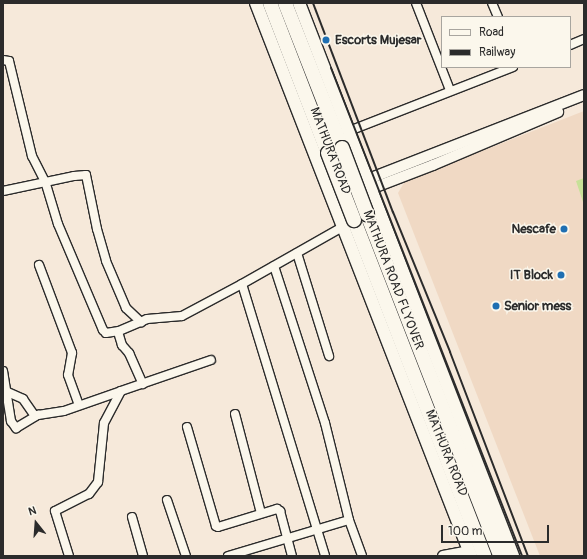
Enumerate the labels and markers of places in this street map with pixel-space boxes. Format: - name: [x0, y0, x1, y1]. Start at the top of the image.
- place label: Escorts Mujesar: [335, 32, 421, 48]
- marker: Escorts Mujesar: [320, 34, 332, 46]
- place label: Nescafe: [511, 221, 556, 237]
- marker: Nescafe: [559, 224, 569, 234]
- place label: IT Block: [510, 267, 553, 283]
- marker: IT Block: [556, 270, 566, 280]
- place label: Senior mess: [504, 298, 571, 314]
- marker: Senior mess: [491, 301, 501, 311]

